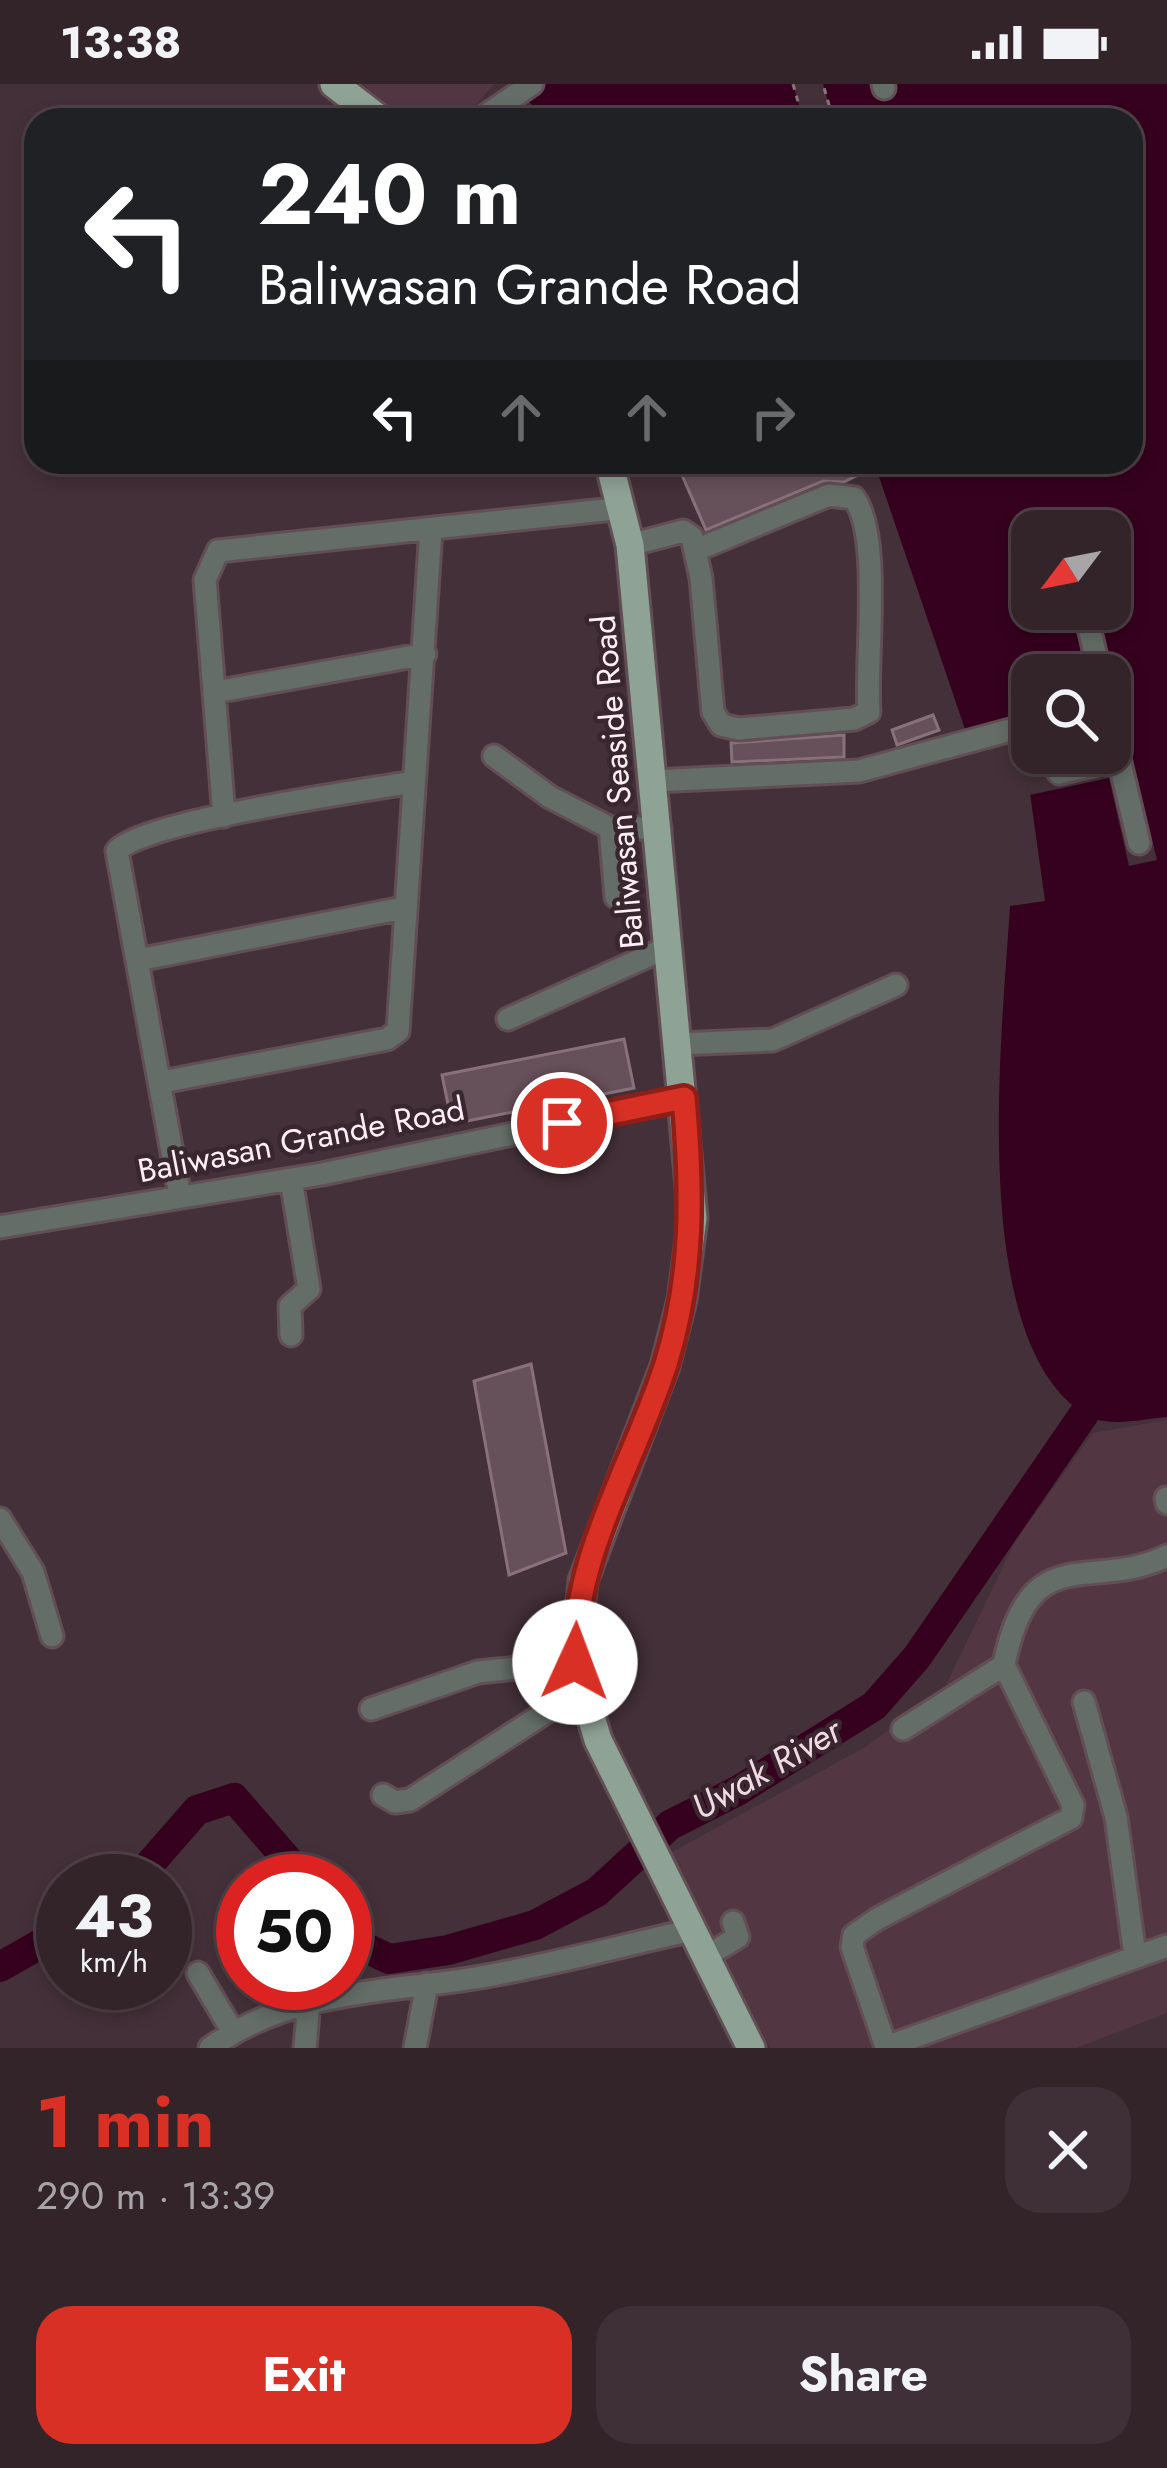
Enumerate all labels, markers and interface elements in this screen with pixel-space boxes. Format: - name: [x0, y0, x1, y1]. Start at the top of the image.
- text: 13:38: [60, 10, 182, 75]
- text: 240 m: [258, 134, 521, 256]
- icon: left: [60, 156, 216, 312]
- text: Baliwasan Grande Road: [258, 246, 802, 324]
- icon: left: [362, 384, 428, 450]
- icon: ahead: [488, 384, 554, 450]
- icon: ahead: [614, 384, 680, 450]
- icon: right: [740, 384, 806, 450]
- north arrow: [1011, 510, 1131, 630]
- map controls: [1011, 510, 1131, 774]
- street label: Baliwasan Seaside Road: [579, 613, 656, 951]
- button: search: [1011, 654, 1131, 774]
- pin: [511, 1072, 613, 1174]
- street label: Baliwasan Grande Road: [134, 1085, 469, 1194]
- icon: arrive: [529, 1090, 595, 1156]
- position arrow: [512, 1599, 638, 1725]
- water label: Uwak River: [681, 1703, 852, 1832]
- speed limit sign: 50: [216, 1854, 372, 2010]
- text: 43: [74, 1873, 154, 1960]
- text: km/h: [80, 1940, 148, 1983]
- text: 1 min: [36, 2070, 215, 2174]
- button: close: [1005, 2087, 1131, 2213]
- text: 290 m · 13:39: [36, 2167, 276, 2224]
- button: Exit: [36, 2306, 572, 2444]
- button: Share: [596, 2306, 1131, 2444]

